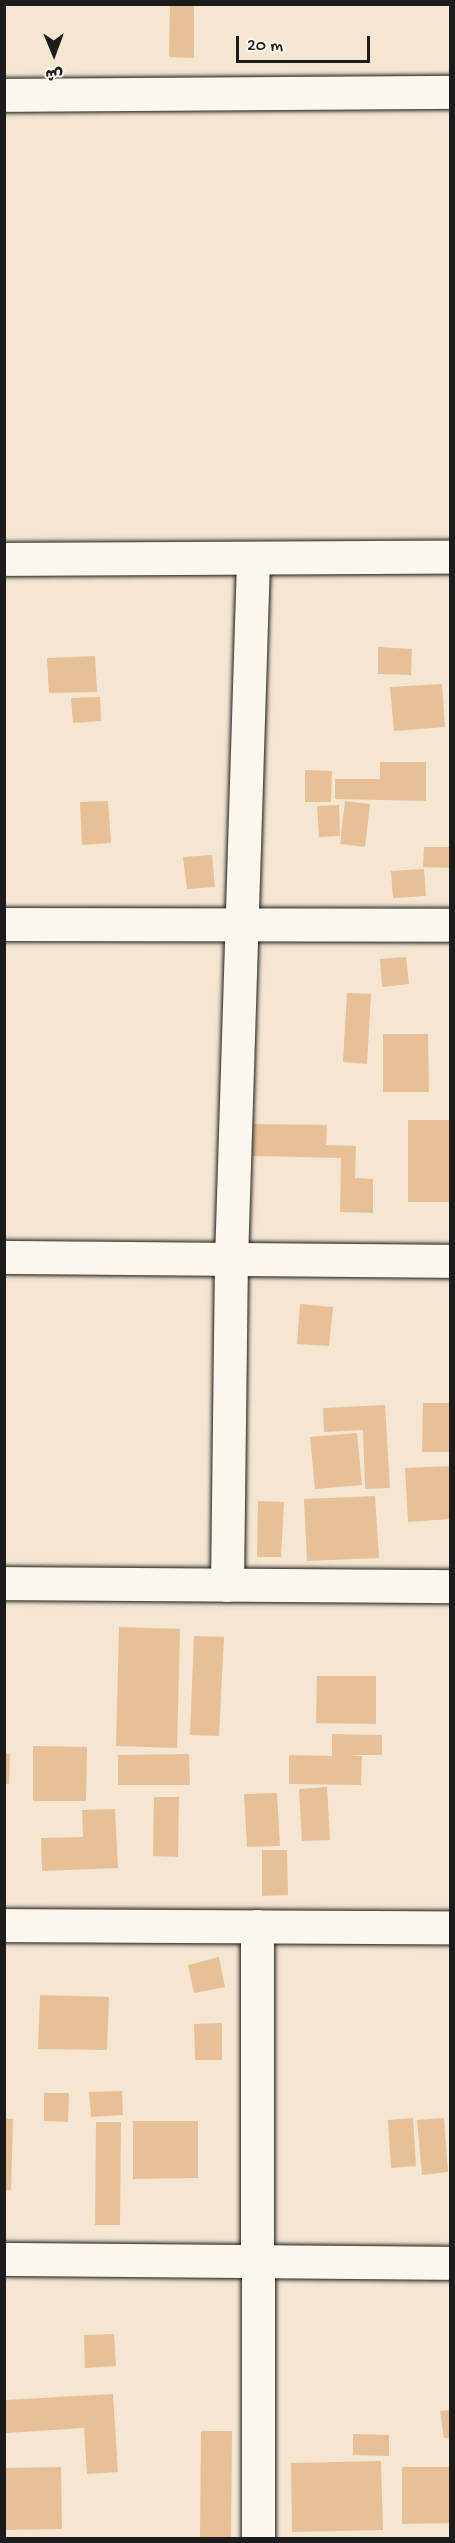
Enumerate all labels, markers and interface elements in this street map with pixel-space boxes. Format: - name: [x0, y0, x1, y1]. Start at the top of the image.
- north arrow: [24, 24, 84, 84]
- scale bar: [239, 24, 372, 62]
- text: 20 m: [247, 36, 283, 57]
- text: ش: [45, 63, 63, 82]

